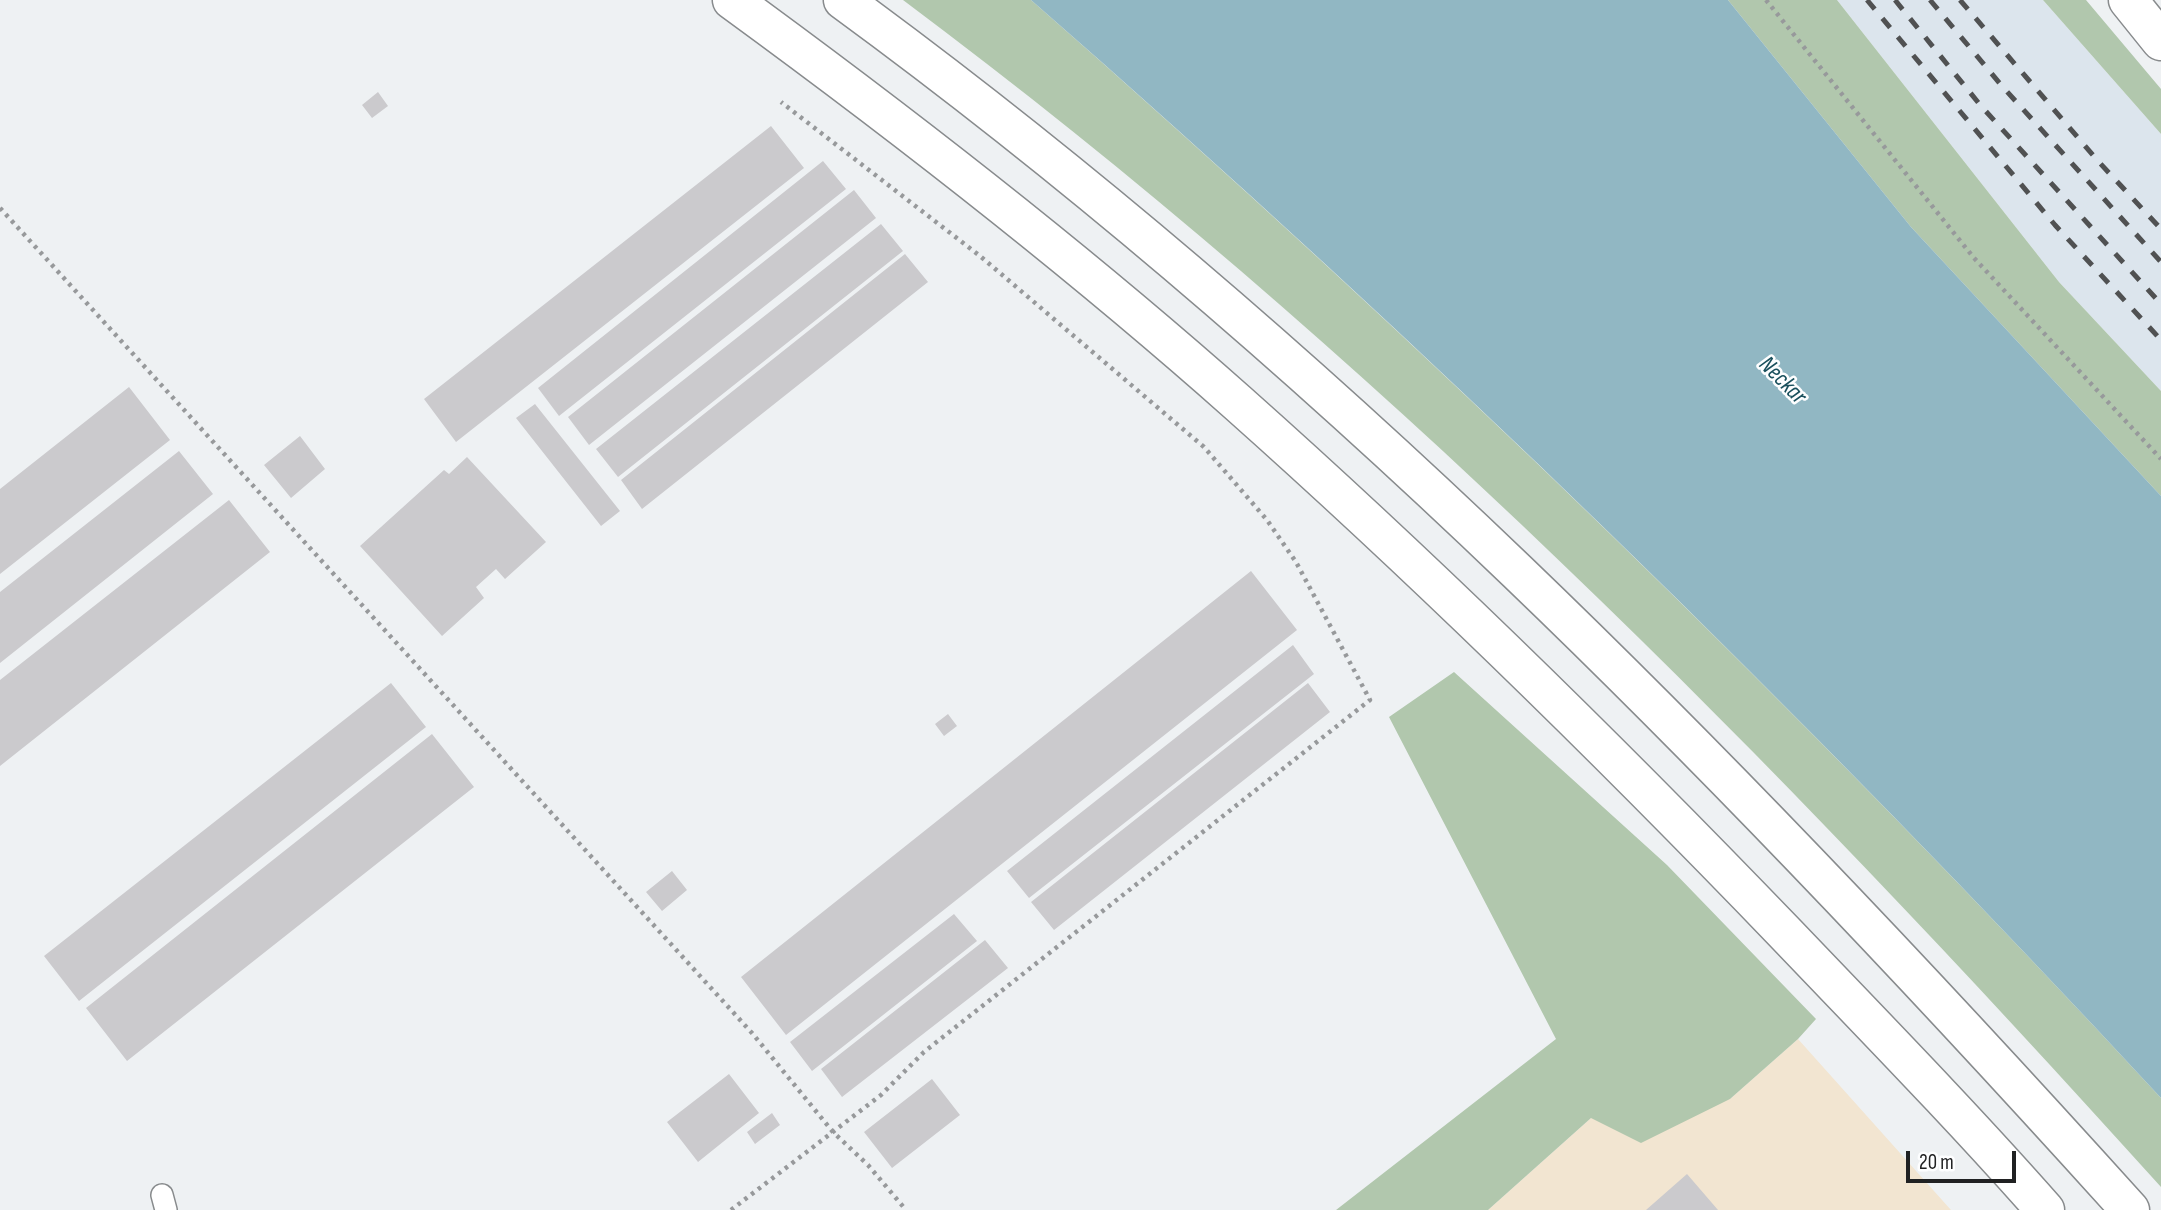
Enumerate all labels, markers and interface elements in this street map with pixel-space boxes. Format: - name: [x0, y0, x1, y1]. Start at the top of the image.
- water label: Neckar: [1752, 351, 1812, 411]
- scale bar: [1909, 1136, 2019, 1180]
- text: 20 m: [1919, 1150, 1954, 1175]

